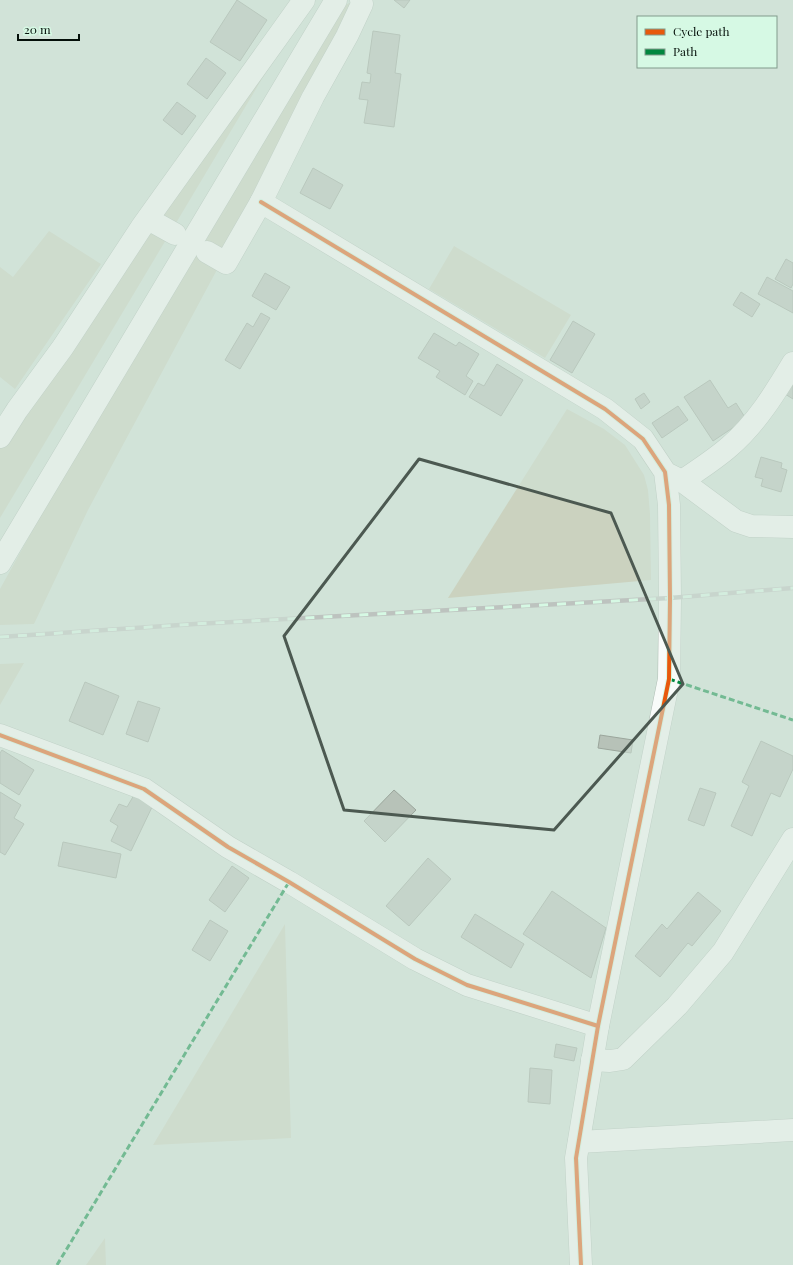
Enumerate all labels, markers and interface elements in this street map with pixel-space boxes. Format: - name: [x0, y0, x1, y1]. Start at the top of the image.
- scale bar: [18, 16, 79, 42]
- legend: [637, 16, 777, 68]
- text: 20 m: [24, 21, 51, 37]
- text: Cycle path: [673, 23, 730, 39]
- text: Path: [673, 43, 697, 59]

